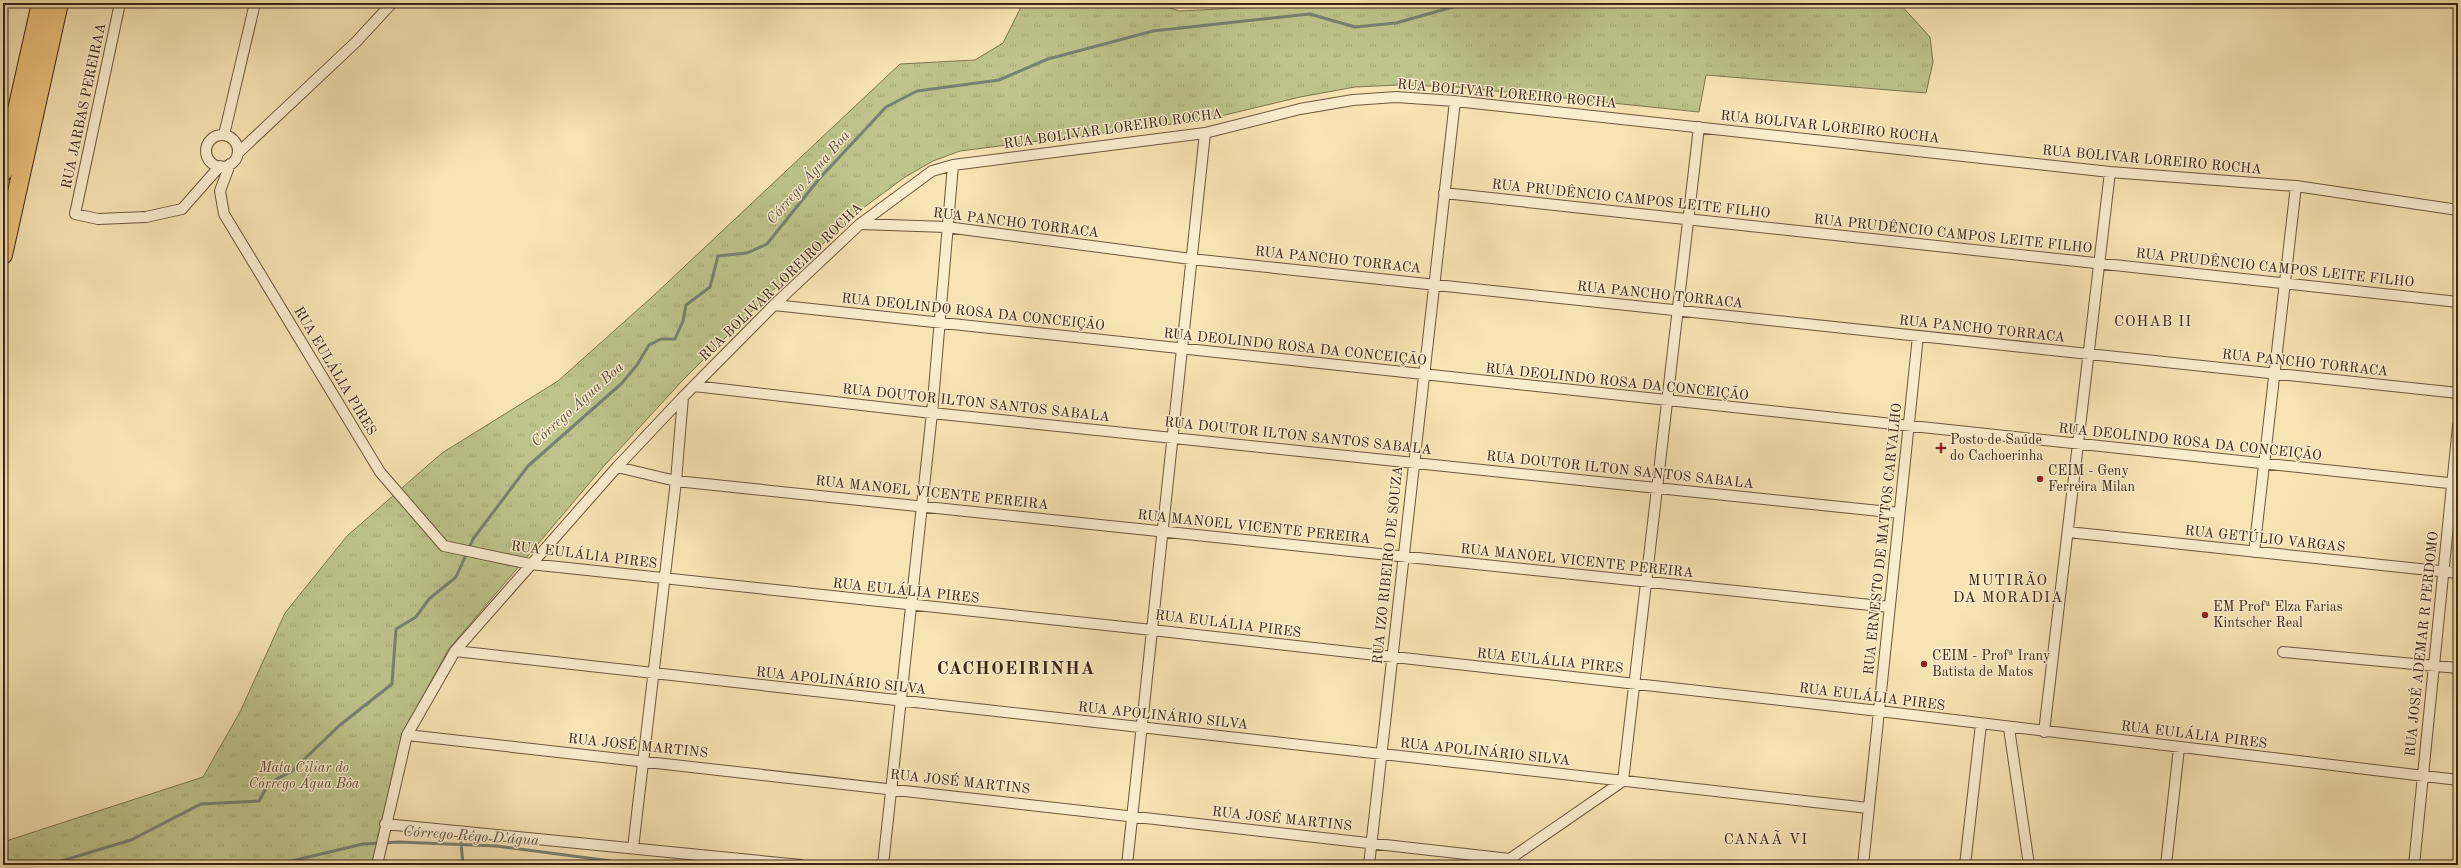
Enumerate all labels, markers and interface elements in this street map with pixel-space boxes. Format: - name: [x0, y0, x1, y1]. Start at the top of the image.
- street label: RUA JARBAS PEREIRAA: [60, 21, 109, 190]
- street label: RUA BOLIVAR LOREIRO ROCHA: [1397, 77, 1618, 111]
- street label: RUA BOLIVAR LOREIRO ROCHA: [1003, 107, 1223, 151]
- street label: RUA BOLIVAR LOREIRO ROCHA: [1720, 109, 1941, 146]
- water label: Córrego Água Boa: [762, 126, 854, 228]
- street label: RUA BOLIVAR LOREIRO ROCHA: [2042, 143, 2263, 177]
- street label: RUA PRUDÊNCIO CAMPOS LEITE FILHO: [1491, 174, 1771, 221]
- street label: RUA BOLIVAR LOREIRO ROCHA: [697, 200, 865, 364]
- street label: RUA PANCHO TORRACA: [932, 206, 1100, 240]
- street label: RUA PRUDÊNCIO CAMPOS LEITE FILHO: [1813, 209, 2093, 256]
- street label: RUA PRUDÊNCIO CAMPOS LEITE FILHO: [2135, 243, 2415, 290]
- street label: RUA PANCHO TORRACA: [1254, 244, 1422, 276]
- street label: RUA PANCHO TORRACA: [1576, 279, 1744, 311]
- street label: RUA DEOLINDO ROSA DA CONCEIÇÃO: [841, 288, 1106, 333]
- street label: RUA EULÁLIA PIRES: [291, 303, 381, 438]
- street label: RUA PANCHO TORRACA: [1898, 313, 2066, 345]
- district label: COHAB II: [2114, 315, 2192, 330]
- street label: RUA DEOLINDO ROSA DA CONCEIÇÃO: [1163, 323, 1428, 368]
- street label: RUA PANCHO TORRACA: [2221, 347, 2389, 379]
- water label: Córrego Água Boa: [527, 358, 627, 450]
- street label: RUA DEOLINDO ROSA DA CONCEIÇÃO: [1485, 358, 1750, 403]
- street label: RUA DOUTOR ILTON SANTOS SABALA: [841, 382, 1111, 424]
- street label: RUA ERNESTO DE MATTOS CARVALHO: [1862, 402, 1904, 676]
- street label: RUA DOUTOR ILTON SANTOS SABALA: [1163, 415, 1433, 457]
- street label: RUA DEOLINDO ROSA DA CONCEIÇÃO: [2058, 418, 2323, 463]
- place label: Posto de Saúde do Cachoerinha: [1950, 433, 2043, 463]
- marker: Posto de Saúde do Cachoerinha: [1935, 442, 1947, 454]
- street label: RUA DOUTOR ILTON SANTOS SABALA: [1485, 449, 1755, 491]
- place label: CEIM - Geny Ferreira Milan: [2048, 464, 2135, 494]
- street label: RUA IZO RIBEIRO DE SOUZA: [1371, 465, 1405, 665]
- street label: RUA MANOEL VICENTE PEREIRA: [815, 474, 1050, 512]
- marker: CEIM - Geny Ferreira Milan: [2035, 474, 2045, 484]
- street label: RUA MANOEL VICENTE PEREIRA: [1137, 508, 1372, 546]
- street label: RUA GETÚLIO VARGAS: [2184, 520, 2346, 554]
- street label: RUA JOSÉ ADEMAR R PERDOMO: [2400, 530, 2441, 757]
- street label: RUA EULÁLIA PIRES: [510, 536, 658, 571]
- street label: RUA MANOEL VICENTE PEREIRA: [1460, 542, 1695, 580]
- district label: MUTIRÃO DA MORADIA: [1953, 571, 2063, 606]
- street label: RUA EULÁLIA PIRES: [832, 573, 980, 606]
- place label: EM Profª Elza Farias Kintscher Real: [2213, 600, 2343, 630]
- street label: RUA EULÁLIA PIRES: [1154, 605, 1302, 640]
- marker: EM Profª Elza Farias Kintscher Real: [2200, 610, 2210, 620]
- street label: RUA EULÁLIA PIRES: [1476, 643, 1624, 676]
- place label: CEIM - Profª Irany Batista de Matos: [1932, 649, 2051, 679]
- marker: CEIM - Profª Irany Batista de Matos: [1919, 659, 1929, 669]
- district label: CACHOEIRINHA: [937, 660, 1095, 678]
- street label: RUA APOLINÁRIO SILVA: [755, 662, 927, 697]
- street label: RUA EULÁLIA PIRES: [1798, 678, 1946, 713]
- street label: RUA APOLINÁRIO SILVA: [1077, 697, 1249, 732]
- street label: RUA EULÁLIA PIRES: [2120, 716, 2268, 751]
- street label: RUA JOSÉ MARTINS: [567, 729, 709, 760]
- street label: RUA APOLINÁRIO SILVA: [1399, 733, 1571, 768]
- park label: Mata Ciliar do Córrego Água Bôa: [249, 761, 360, 792]
- street label: RUA JOSÉ MARTINS: [889, 765, 1031, 796]
- street label: RUA JOSÉ MARTINS: [1211, 802, 1353, 833]
- water label: Córrego Rêgo D'água: [402, 825, 540, 849]
- district label: CANAÃ VI: [1724, 830, 1808, 848]

